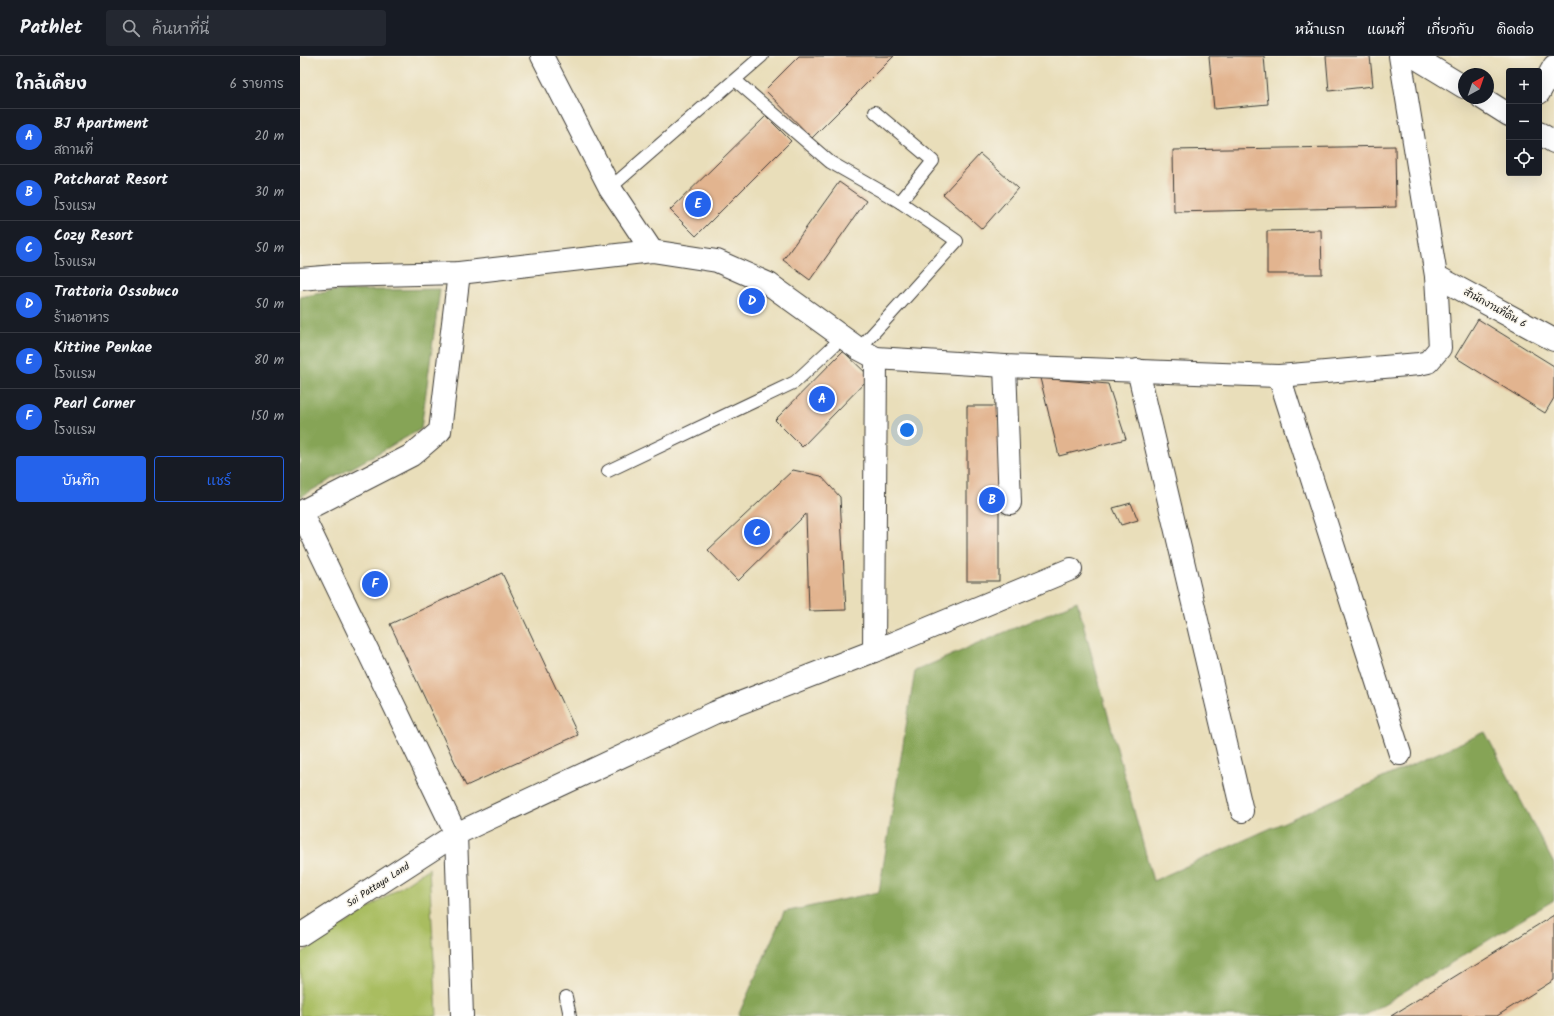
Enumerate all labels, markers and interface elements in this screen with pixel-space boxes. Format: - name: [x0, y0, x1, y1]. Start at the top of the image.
- search box: [106, 10, 386, 46]
- text: Pathlet: [20, 13, 82, 43]
- icon: search: [120, 17, 142, 39]
- text: ค้นหาที่นี่: [152, 18, 209, 42]
- text: หน้าแรก: [1295, 19, 1345, 41]
- text: แผนที่: [1367, 19, 1405, 41]
- text: เกี่ยวกับ: [1427, 19, 1474, 41]
- text: ติดต่อ: [1496, 19, 1534, 41]
- north arrow: [1458, 68, 1494, 104]
- map controls: [1506, 68, 1542, 176]
- button: +: [1506, 68, 1542, 104]
- text: ใกล้เคียง: [16, 71, 87, 98]
- text: 6 รายการ: [230, 74, 284, 95]
- button: −: [1506, 104, 1542, 140]
- text: BJ Apartment: [54, 112, 148, 136]
- text: A: [25, 126, 33, 147]
- text: 20 m: [254, 126, 284, 147]
- text: สถานที่: [54, 140, 93, 161]
- button: locate: [1506, 140, 1542, 176]
- text: Patcharat Resort: [54, 168, 168, 192]
- text: B: [25, 182, 33, 203]
- text: 30 m: [255, 182, 284, 203]
- pin: E: [685, 189, 711, 219]
- text: โรงแรม: [54, 196, 96, 217]
- text: Cozy Resort: [54, 224, 133, 248]
- text: C: [25, 238, 33, 259]
- text: 50 m: [255, 238, 284, 259]
- text: โรงแรม: [54, 252, 96, 273]
- text: Trattoria Ossobuco: [54, 280, 178, 304]
- street label: สำนักงานที่ดิน 6: [1460, 282, 1530, 332]
- pin: D: [739, 286, 765, 316]
- text: D: [25, 294, 33, 315]
- text: 50 m: [255, 294, 284, 315]
- text: ร้านอาหาร: [54, 308, 110, 329]
- text: Kittine Penkae: [54, 336, 152, 360]
- text: E: [25, 350, 33, 371]
- text: 80 m: [254, 350, 284, 371]
- text: โรงแรม: [54, 364, 96, 385]
- pin: A: [809, 384, 835, 414]
- text: Pearl Corner: [54, 392, 135, 416]
- text: F: [25, 406, 33, 427]
- text: 150 m: [251, 406, 284, 427]
- text: โรงแรม: [54, 420, 96, 441]
- your location: [897, 420, 917, 440]
- button: บันทึก: [16, 456, 146, 502]
- button: แชร์: [154, 456, 284, 502]
- pin: B: [979, 485, 1005, 515]
- pin: C: [744, 517, 770, 547]
- pin: F: [362, 569, 388, 599]
- street label: Soi Pattaya Land: [343, 858, 414, 911]

